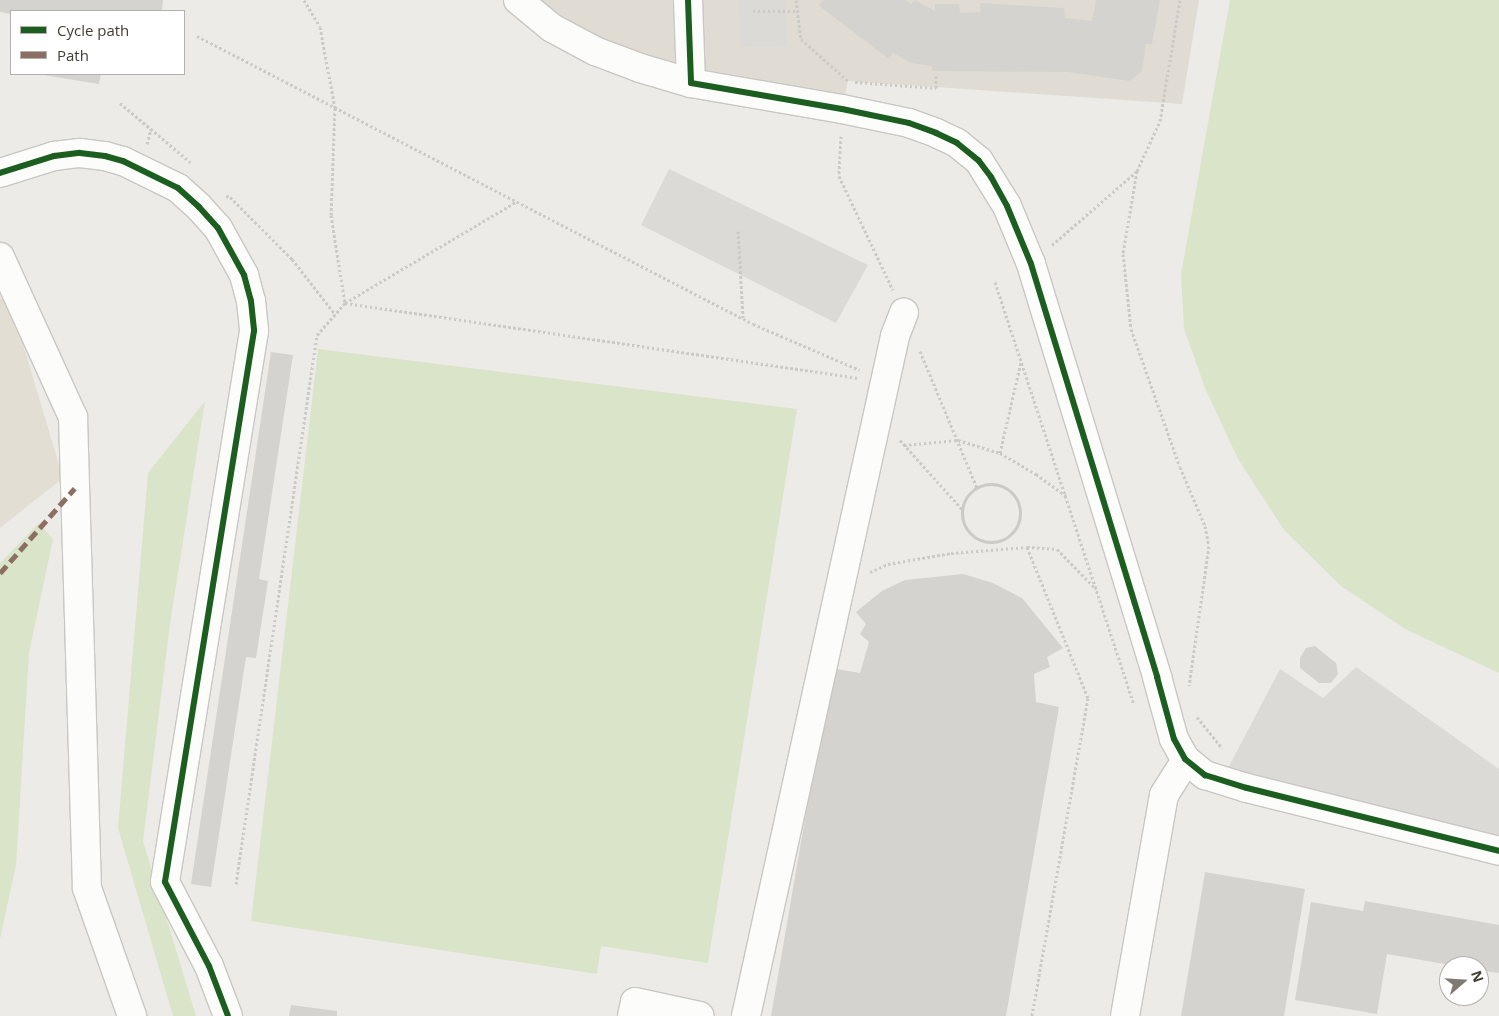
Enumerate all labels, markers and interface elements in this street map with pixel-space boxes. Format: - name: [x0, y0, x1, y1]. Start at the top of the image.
- legend: [10, 10, 185, 75]
- text: Cycle path: [57, 20, 129, 40]
- text: Path: [57, 45, 89, 65]
- north arrow: [1439, 956, 1489, 1006]
- text: N: [1467, 968, 1489, 985]

